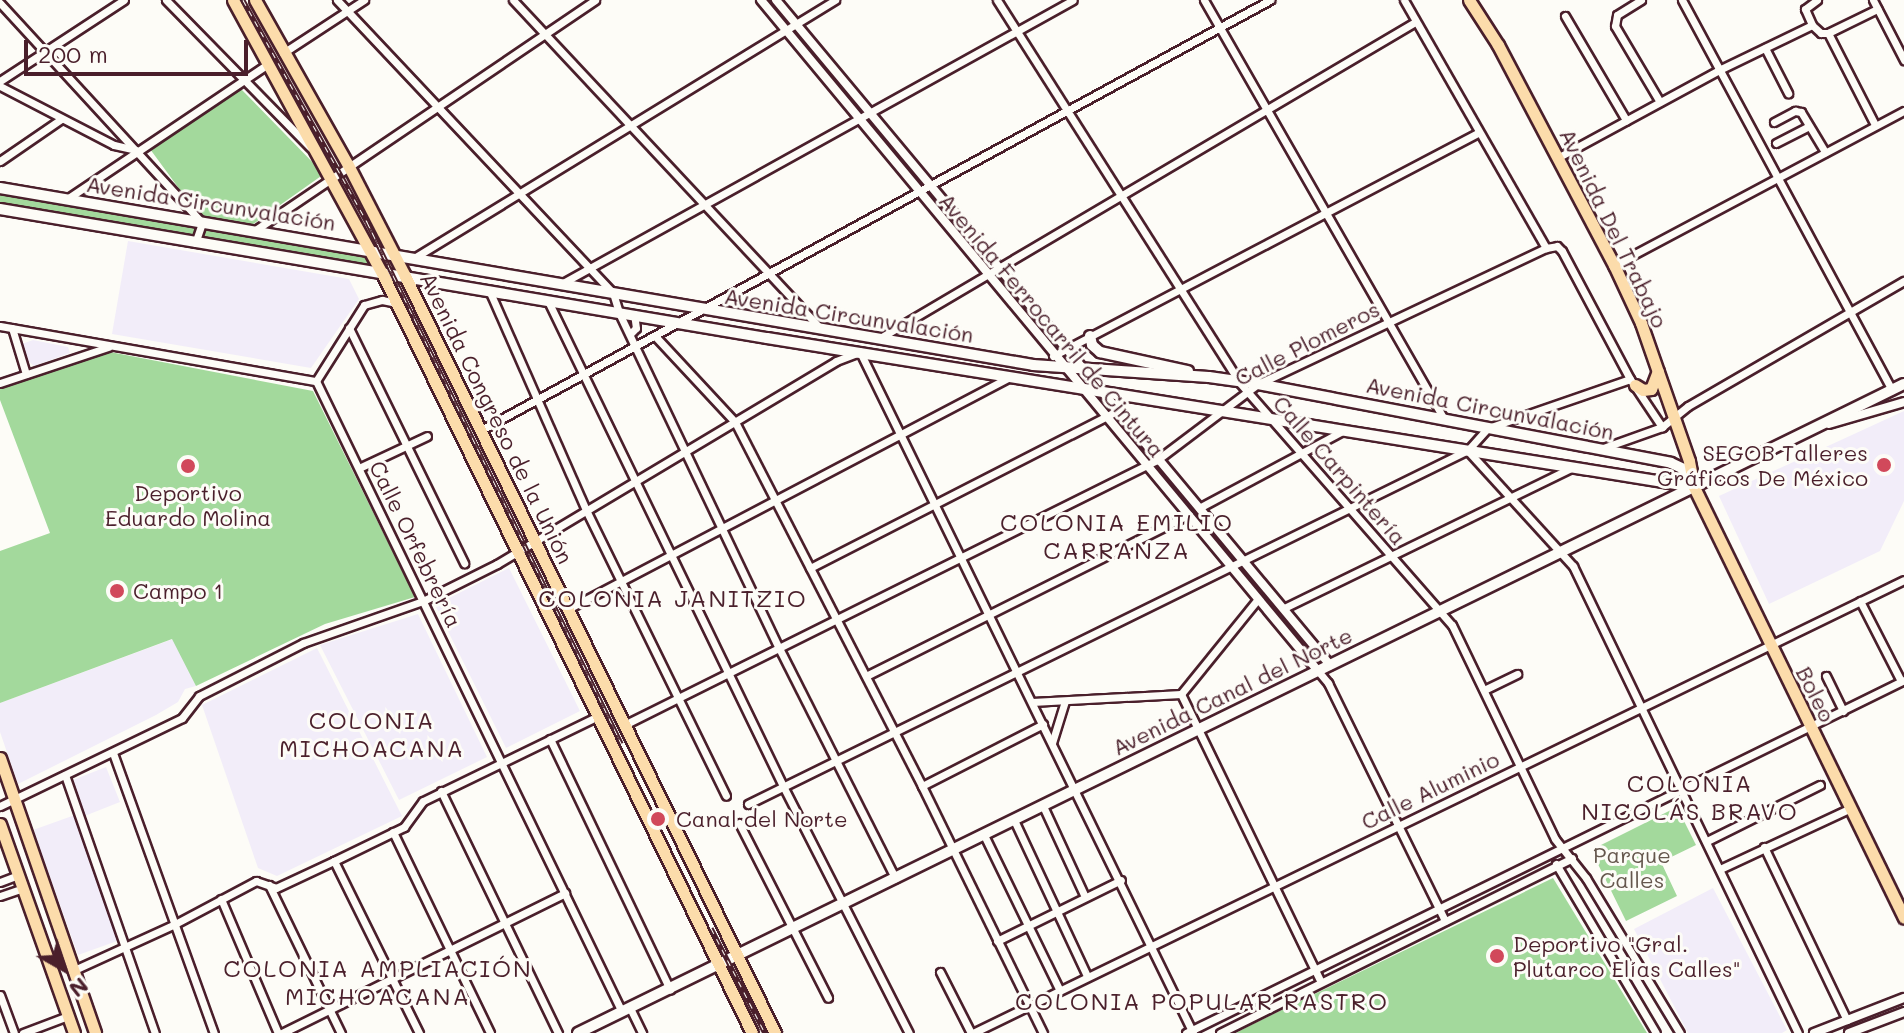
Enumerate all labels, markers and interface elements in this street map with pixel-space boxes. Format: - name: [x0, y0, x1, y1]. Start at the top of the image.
- scale bar: [28, 24, 252, 74]
- text: 200 m: [38, 38, 108, 69]
- street label: Avenida Del Trabajo: [1554, 124, 1674, 332]
- street label: Avenida Circunvalación: [84, 170, 338, 236]
- street label: Avenida Ferrocarril de Cintura: [934, 188, 1170, 462]
- street label: Avenida Congreso de la Unión: [415, 268, 579, 568]
- street label: Avenida Circunvalación: [722, 282, 976, 348]
- street label: Calle Plomeros: [1230, 295, 1384, 391]
- street label: Avenida Circunvalación: [1364, 371, 1616, 445]
- street label: Calle Carpintería: [1268, 390, 1412, 550]
- place label: SEGOB Talleres Gráficos De México: [1657, 439, 1868, 490]
- street label: Calle Orfebrería: [364, 456, 468, 632]
- marker: SEGOB Talleres Gráficos De México: [1875, 456, 1893, 474]
- marker: Deportivo Eduardo Molina: [179, 457, 197, 475]
- place label: Deportivo Eduardo Molina: [105, 479, 271, 530]
- district label: COLONIA EMILIO CARRANZA: [1000, 508, 1234, 564]
- place label: Campo 1: [133, 578, 223, 604]
- marker: Campo 1: [108, 582, 126, 600]
- district label: COLONIA JANITZIO: [538, 584, 808, 612]
- street label: Avenida Canal del Norte: [1108, 621, 1356, 761]
- street label: Boleo: [1791, 662, 1841, 726]
- district label: COLONIA MICHOACANA: [279, 706, 465, 762]
- street label: Calle Aluminio: [1357, 745, 1503, 835]
- district label: COLONIA NICOLÁS BRAVO: [1581, 769, 1799, 825]
- place label: Canal del Norte: [676, 806, 848, 832]
- marker: Canal del Norte: [647, 808, 669, 830]
- park label: Parque Calles: [1593, 841, 1671, 892]
- north arrow: [24, 929, 104, 1009]
- place label: Deportivo "Gral. Plutarco Elías Calles": [1513, 930, 1740, 982]
- marker: Deportivo "Gral. Plutarco Elías Calles": [1488, 947, 1506, 965]
- district label: COLONIA AMPLIACIÓN MICHOACANA: [223, 954, 533, 1010]
- text: N: [64, 972, 95, 1005]
- district label: COLONIA POPULAR RASTRO: [1015, 987, 1389, 1015]

